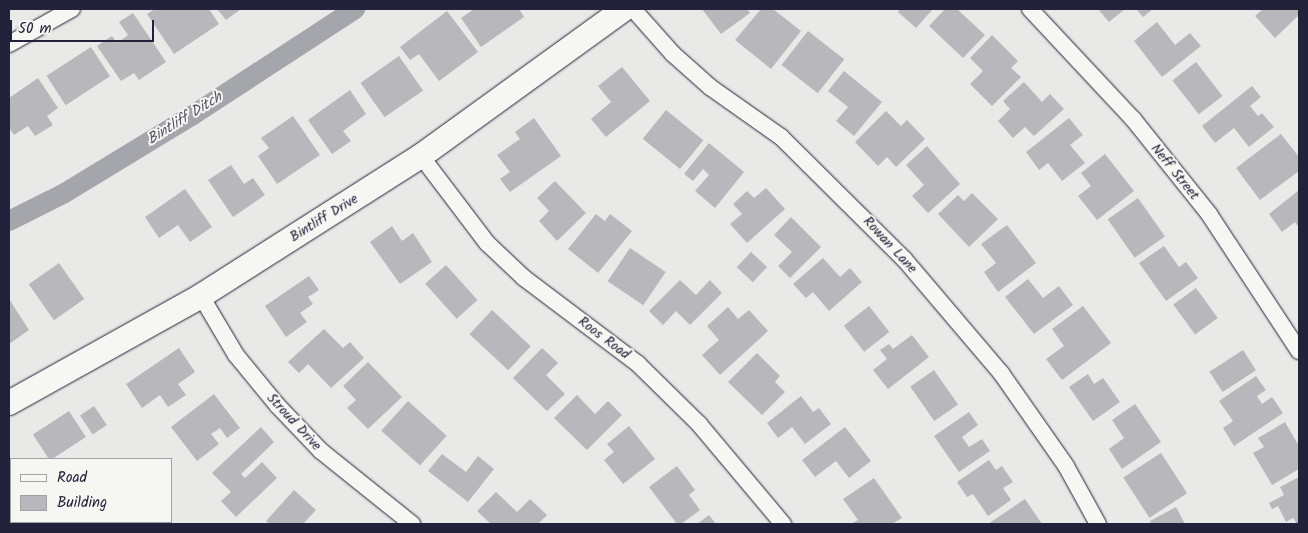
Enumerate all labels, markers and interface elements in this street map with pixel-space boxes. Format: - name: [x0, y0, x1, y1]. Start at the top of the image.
- scale bar: [12, 10, 156, 42]
- text: 50 m: [18, 17, 52, 41]
- water label: Bintliff Ditch: [144, 89, 226, 149]
- street label: Neff Street: [1147, 141, 1203, 203]
- street label: Bintliff Drive: [287, 190, 361, 246]
- street label: Rowan Lane: [859, 213, 921, 277]
- street label: Roos Road: [575, 313, 633, 363]
- street label: Stroud Drive: [263, 390, 325, 454]
- legend: [10, 458, 172, 523]
- text: Road: [57, 466, 87, 490]
- text: Building: [57, 491, 107, 515]

